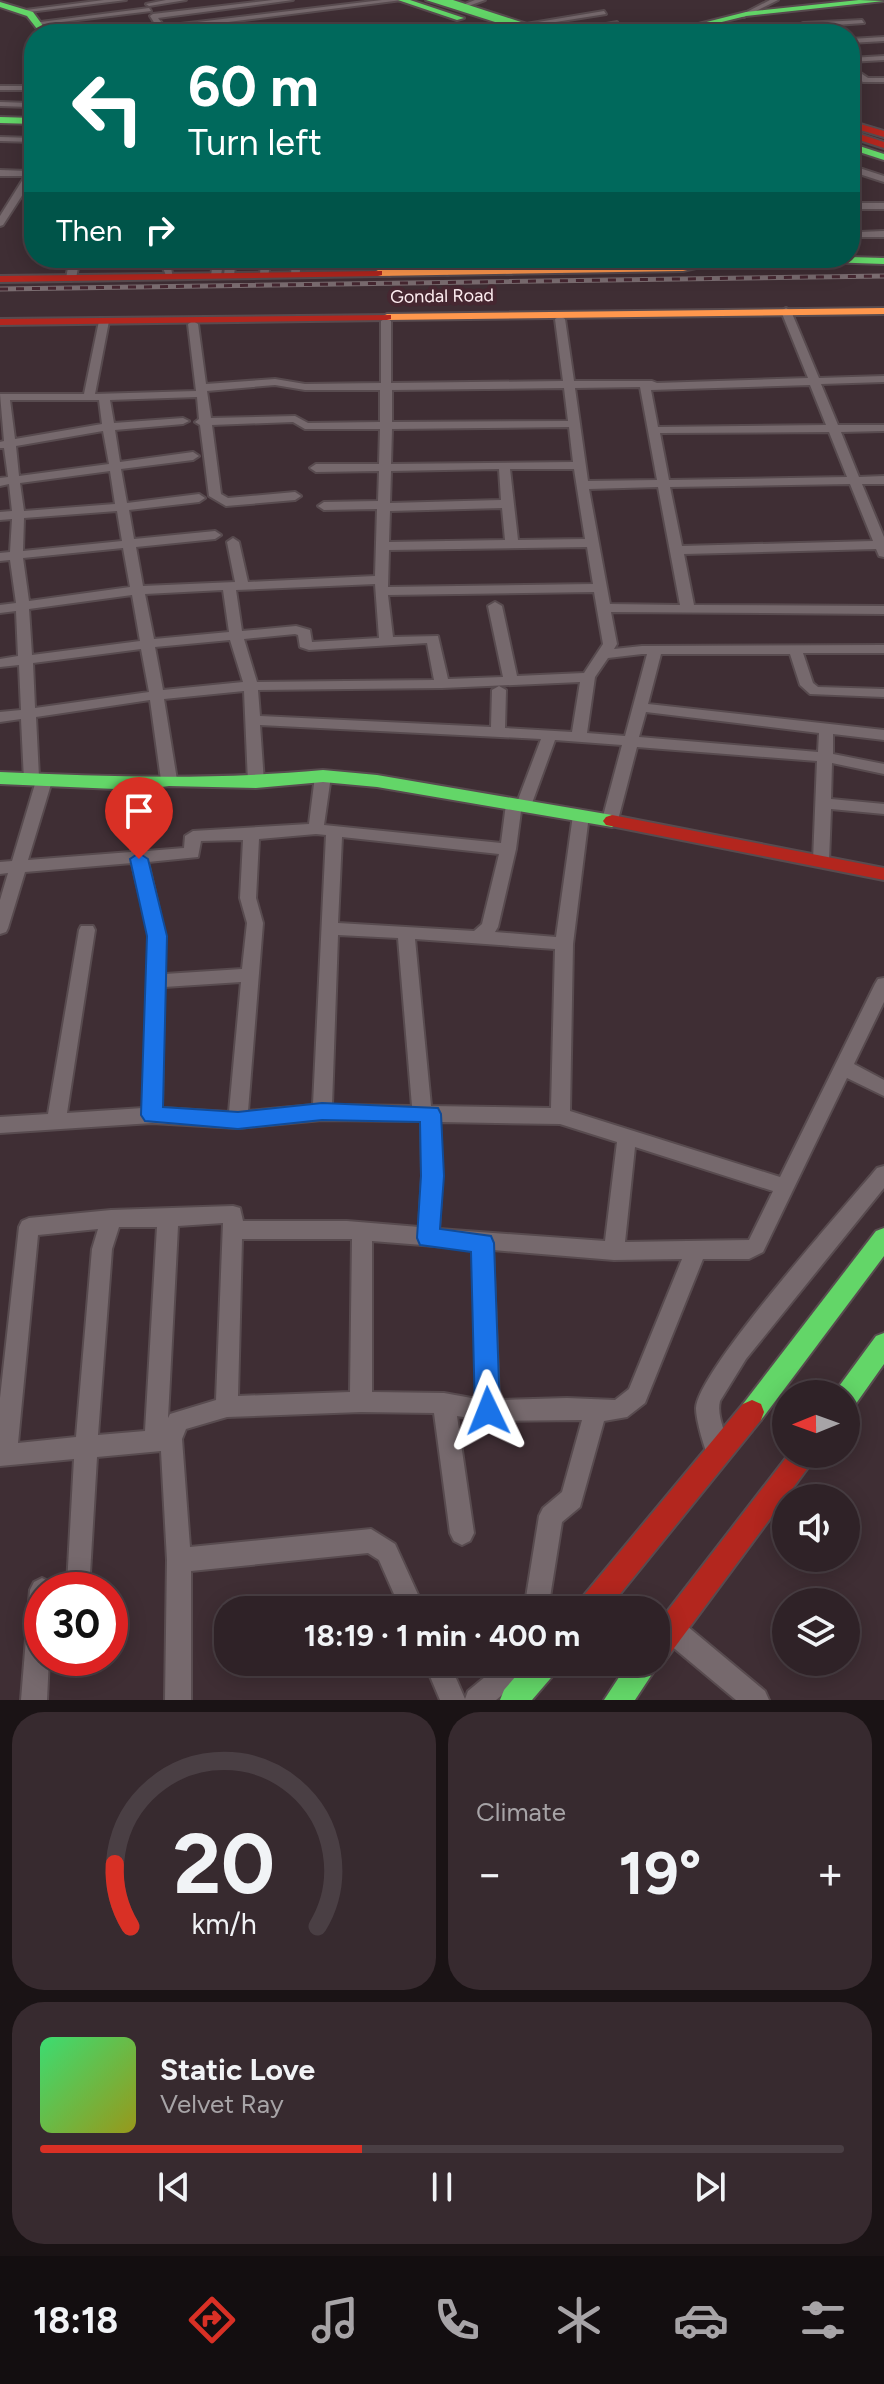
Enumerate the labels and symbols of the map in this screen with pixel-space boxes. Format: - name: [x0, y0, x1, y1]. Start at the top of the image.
- street label: Gondal Road: [390, 284, 494, 308]
- pin: [105, 777, 173, 859]
- position arrow: [446, 1369, 530, 1453]
- north arrow: [772, 1380, 860, 1468]
- speed limit sign: 30: [24, 1572, 128, 1676]

